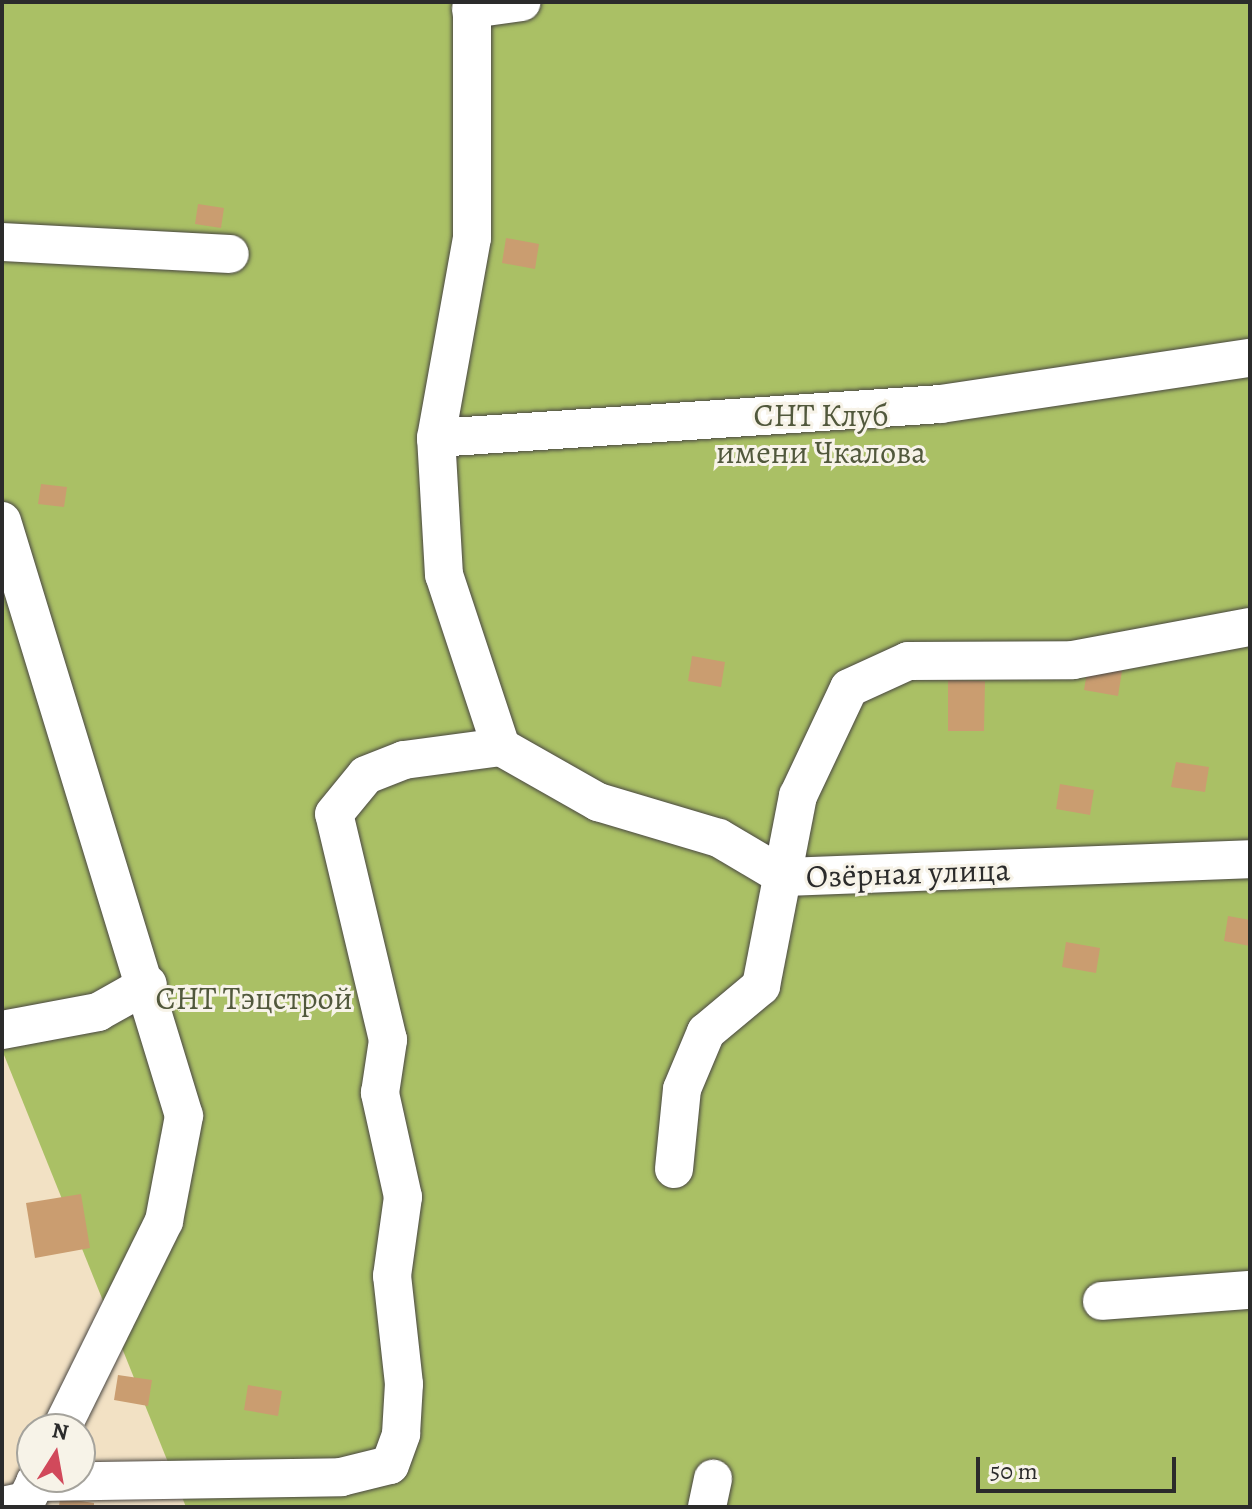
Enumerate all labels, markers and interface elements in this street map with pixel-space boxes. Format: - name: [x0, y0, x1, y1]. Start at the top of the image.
- park label: СНТ Клуб имени Чкалова: [716, 397, 926, 472]
- street label: Озёрная улица: [805, 850, 1011, 896]
- park label: СНТ Тэцстрой: [155, 979, 353, 1017]
- north arrow: [16, 1413, 96, 1493]
- text: N: [49, 1415, 71, 1448]
- scale bar: [980, 1441, 1180, 1491]
- text: 50 m: [990, 1455, 1038, 1487]

